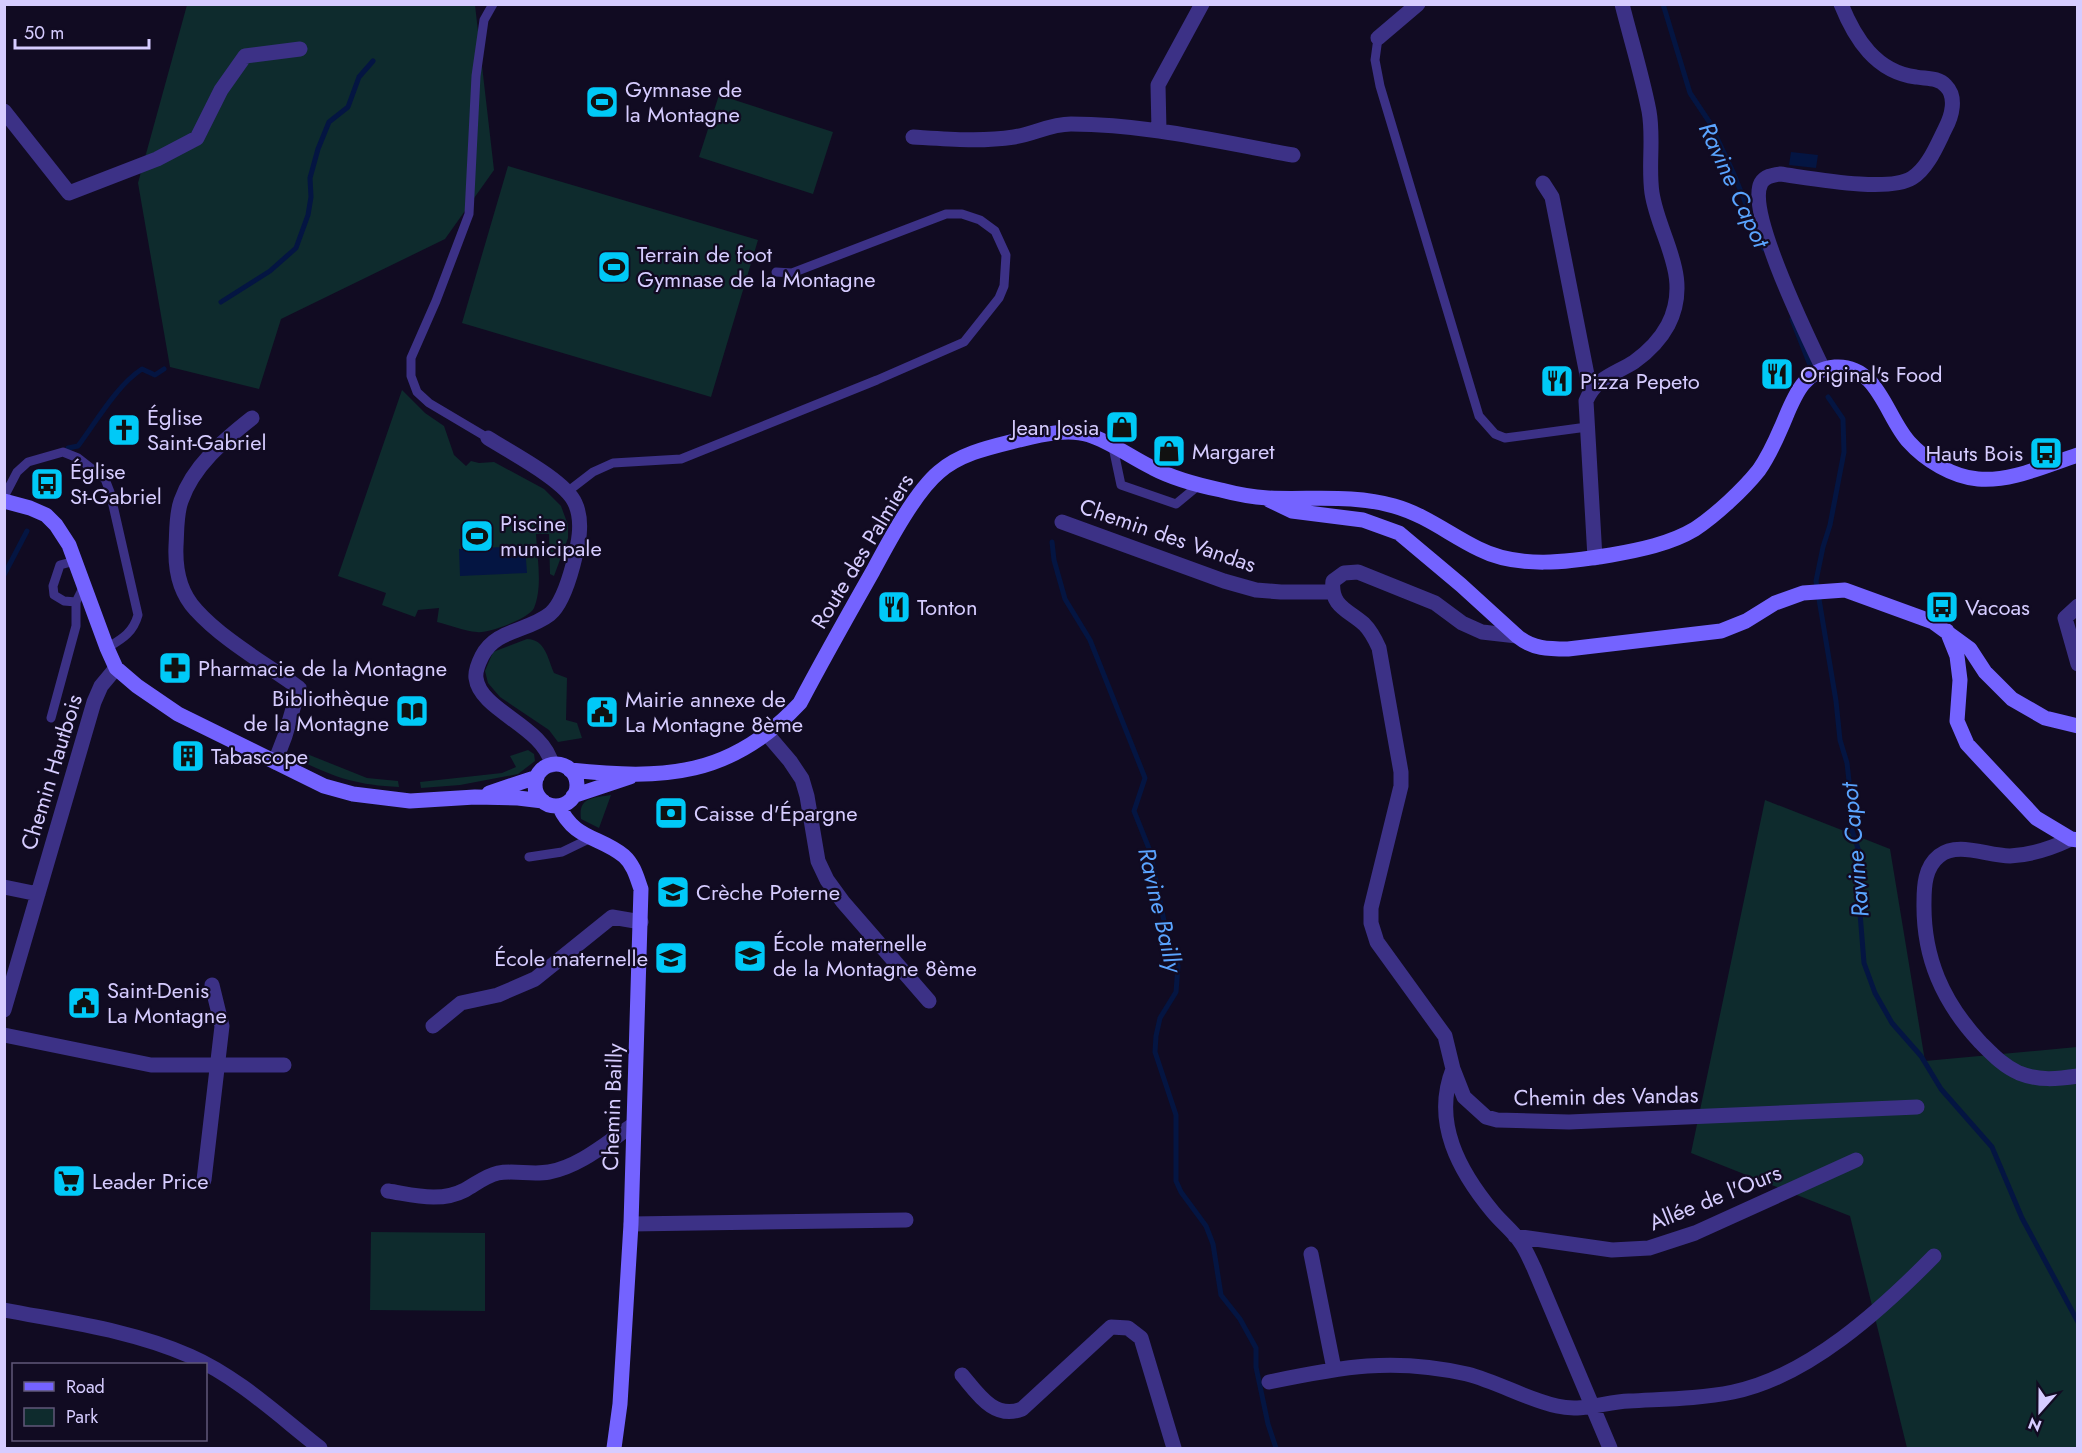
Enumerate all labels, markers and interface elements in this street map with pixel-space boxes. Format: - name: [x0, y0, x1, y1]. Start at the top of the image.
- scale bar: [15, 12, 148, 50]
- text: 50 m: [24, 20, 64, 46]
- place label: Gymnase de la Montagne: [625, 73, 742, 130]
- sports icon: Gymnase de la Montagne: [584, 84, 620, 120]
- water label: Ravine Capot: [1690, 116, 1779, 255]
- place label: Terrain de foot Gymnase de la Montagne: [637, 238, 876, 295]
- sports icon: Terrain de foot Gymnase de la Montagne: [596, 249, 632, 285]
- restaurant icon: Original's Food: [1759, 356, 1795, 392]
- place label: Original's Food: [1800, 358, 1943, 390]
- restaurant icon: Pizza Pepeto: [1539, 363, 1575, 399]
- place label: Pizza Pepeto: [1580, 365, 1700, 397]
- place label: Église Saint-Gabriel: [147, 401, 267, 458]
- shop icon: Jean Josia: [1104, 409, 1140, 445]
- place label: Jean Josia: [1008, 411, 1099, 443]
- church icon: Église Saint-Gabriel: [106, 412, 142, 448]
- shop icon: Margaret: [1151, 433, 1187, 469]
- place label: Margaret: [1192, 435, 1275, 467]
- bus stop icon: Hauts Bois: [2028, 435, 2064, 471]
- place label: Hauts Bois: [1926, 437, 2023, 469]
- place label: Église St-Gabriel: [70, 455, 162, 512]
- bus stop icon: Église St-Gabriel: [29, 466, 65, 502]
- street label: Route des Palmiers: [803, 467, 921, 635]
- street label: Chemin des Vandas: [1075, 490, 1261, 580]
- place label: Piscine municipale: [500, 507, 602, 564]
- sports icon: Piscine municipale: [459, 518, 495, 554]
- restaurant icon: Tonton: [876, 589, 912, 625]
- bus stop icon: Vacoas: [1924, 589, 1960, 625]
- place label: Tonton: [917, 591, 977, 623]
- place label: Vacoas: [1965, 591, 2030, 623]
- pharmacy icon: Pharmacie de la Montagne: [157, 650, 193, 686]
- place label: Pharmacie de la Montagne: [198, 652, 447, 684]
- place label: Bibliothèque de la Montagne: [244, 682, 389, 739]
- place label: Mairie annexe de La Montagne 8ème: [625, 683, 803, 740]
- street label: Chemin Hautbois: [12, 690, 90, 854]
- library icon: Bibliothèque de la Montagne: [394, 693, 430, 729]
- public building icon: Mairie annexe de La Montagne 8ème: [584, 694, 620, 730]
- building icon: Tabascope: [170, 738, 206, 774]
- place label: Tabascope: [211, 740, 308, 772]
- water label: Ravine Capot: [1831, 780, 1878, 919]
- bank icon: Caisse d'Épargne: [653, 795, 689, 831]
- place label: Caisse d'Épargne: [694, 797, 858, 829]
- water label: Ravine Bailly: [1129, 844, 1192, 977]
- school or university icon: Crèche Poterne: [655, 874, 691, 910]
- place label: Crèche Poterne: [696, 876, 840, 908]
- place label: École maternelle de la Montagne 8ème: [773, 927, 977, 984]
- school or university icon: École maternelle de la Montagne 8ème: [732, 938, 768, 974]
- school or university icon: École maternelle: [653, 940, 689, 976]
- place label: École maternelle: [494, 942, 648, 974]
- place label: Saint-Denis La Montagne: [107, 974, 227, 1031]
- public building icon: Saint-Denis La Montagne: [66, 985, 102, 1021]
- street label: Chemin Bailly: [594, 1042, 630, 1171]
- street label: Chemin des Vandas: [1513, 1078, 1699, 1114]
- street label: Allée de l'Ours: [1644, 1156, 1786, 1238]
- supermarket icon: Leader Price: [51, 1163, 87, 1199]
- place label: Leader Price: [92, 1165, 209, 1197]
- legend: [12, 1363, 207, 1441]
- text: Road: [66, 1374, 105, 1400]
- north arrow: [2010, 1381, 2070, 1441]
- text: Park: [66, 1404, 98, 1430]
- text: N: [2025, 1412, 2045, 1438]

